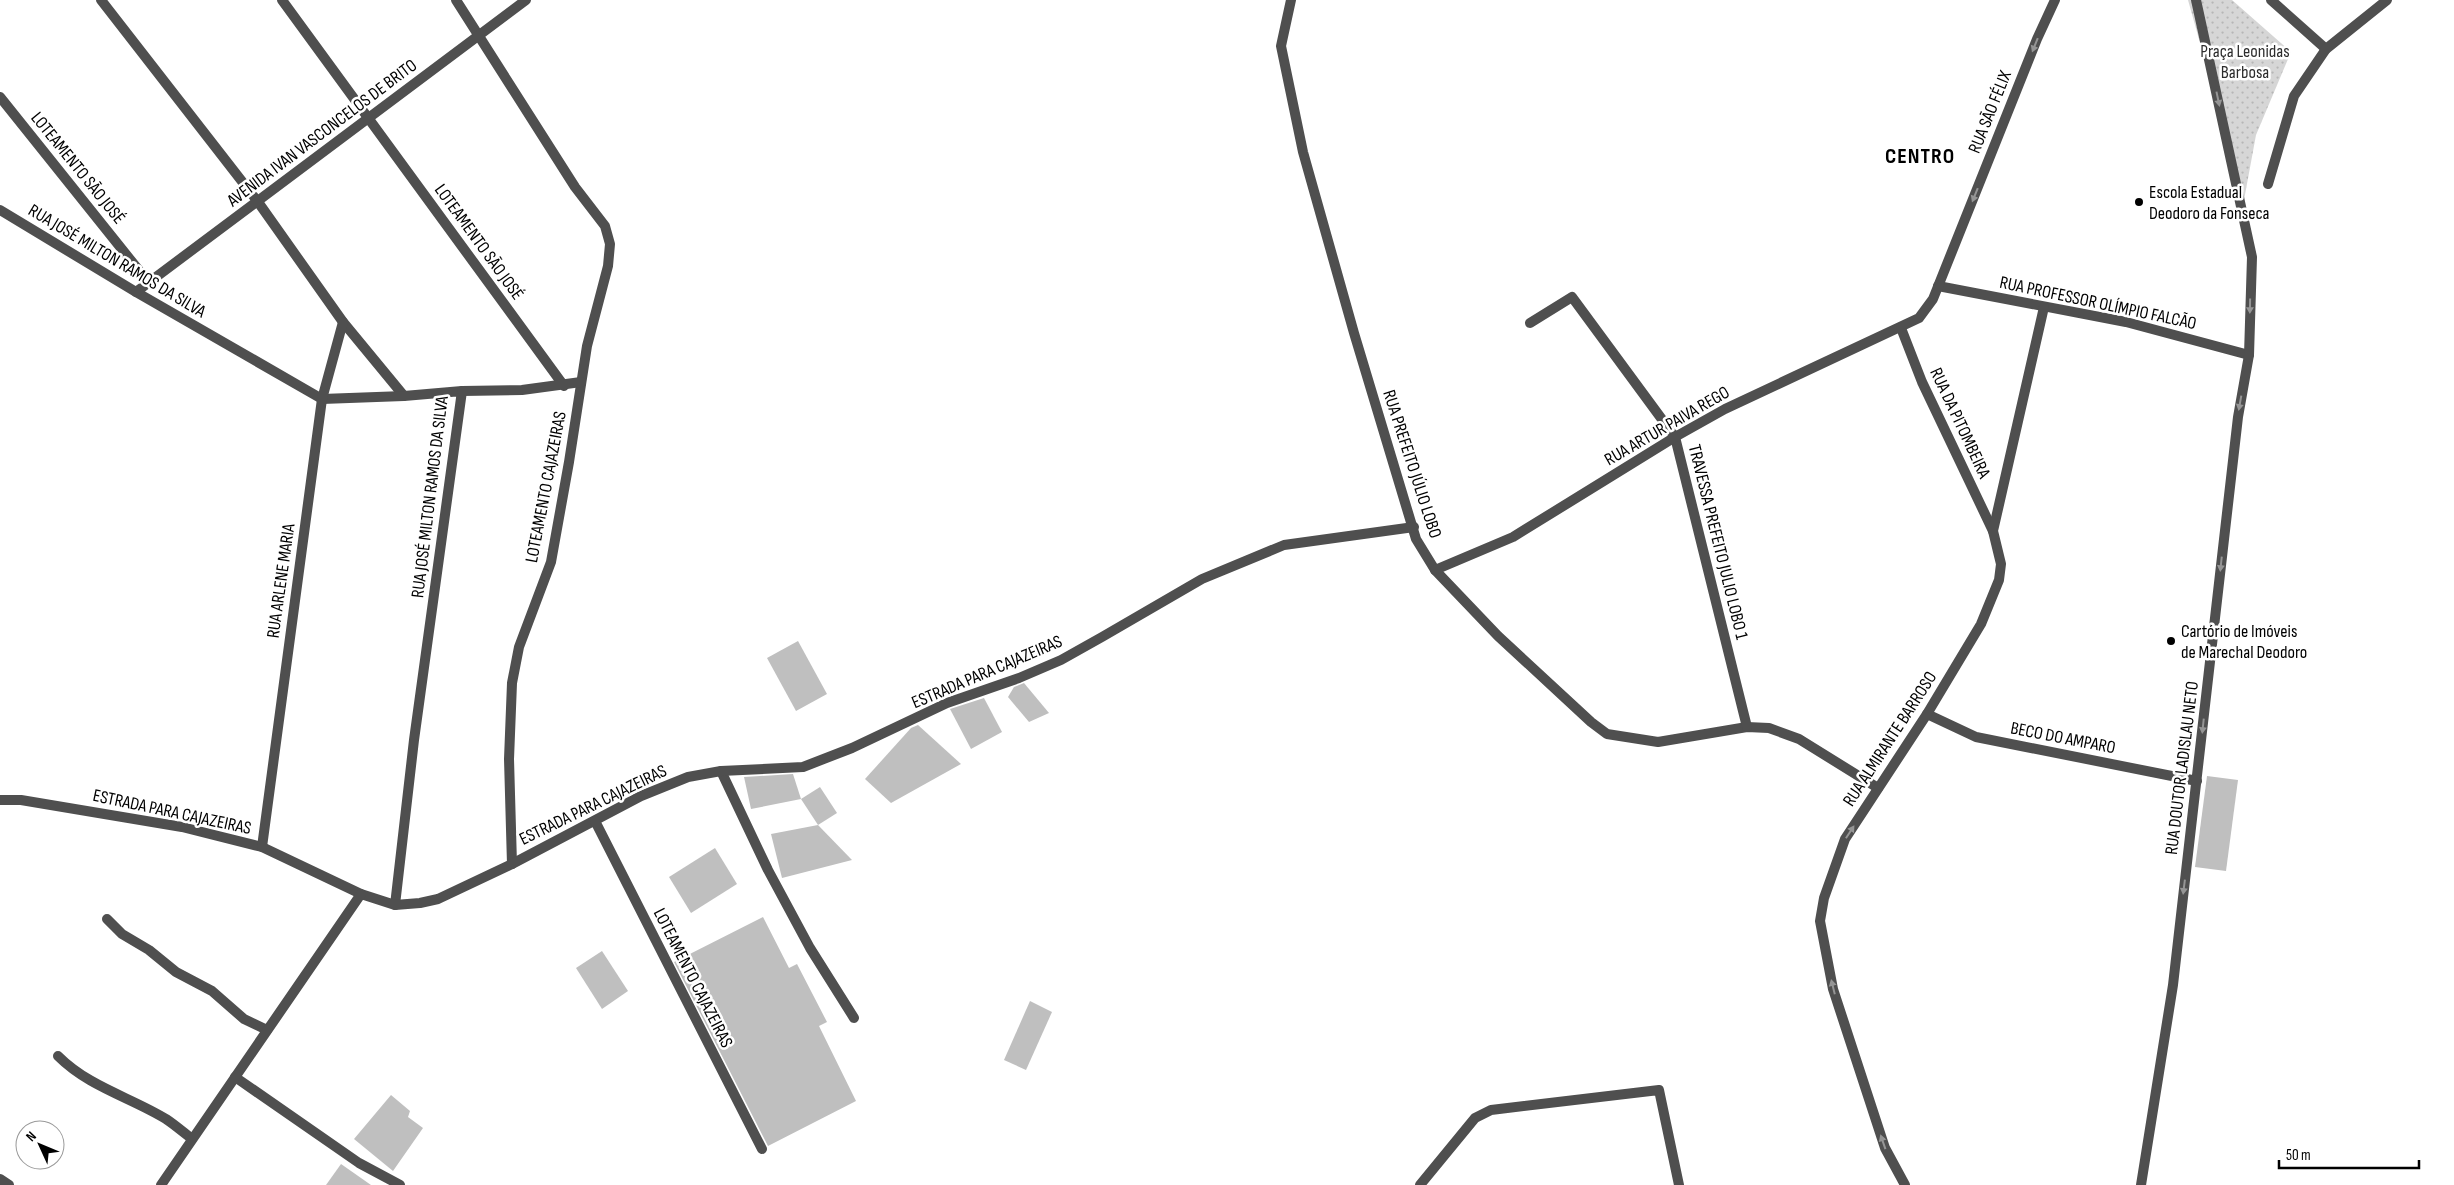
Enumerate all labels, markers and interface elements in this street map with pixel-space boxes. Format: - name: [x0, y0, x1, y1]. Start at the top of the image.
- one-way arrow: [2031, 37, 2038, 52]
- park label: Praça Leonidas Barbosa: [2200, 41, 2290, 83]
- street label: AVENIDA IVAN VASCONCELOS DE BRITO: [222, 55, 421, 212]
- street label: RUA SÃO FÉLIX: [1964, 67, 2016, 156]
- one-way arrow: [2214, 91, 2222, 106]
- street label: LOTEAMENTO SÃO JOSÉ: [26, 108, 130, 228]
- district label: CENTRO: [1885, 143, 1955, 170]
- street label: LOTEAMENTO SÃO JOSÉ: [430, 180, 528, 304]
- place label: Escola Estadual Deodoro da Fonseca: [2149, 182, 2269, 224]
- one-way arrow: [1970, 188, 1978, 203]
- marker: Escola Estadual Deodoro da Fonseca: [2133, 196, 2145, 208]
- street label: RUA JOSÉ MILTON RAMOS DA SILVA: [25, 200, 210, 322]
- street label: RUA PROFESSOR OLÍMPIO FALCÃO: [1998, 272, 2198, 334]
- one-way arrow: [2246, 298, 2254, 314]
- street label: RUA DA PITOMBEIRA: [1925, 364, 1995, 482]
- street label: RUA ARTUR PAIVA REGO: [1601, 382, 1733, 470]
- street label: RUA PREFEITO JÚLIO LOBO: [1378, 387, 1446, 541]
- street label: RUA JOSÉ MILTON RAMOS DA SILVA: [407, 395, 453, 599]
- one-way arrow: [2236, 395, 2244, 411]
- street label: LOTEAMENTO CAJAZEIRAS: [521, 409, 571, 564]
- street label: TRAVESSA PREFEITO JULIO LOBO 1: [1684, 442, 1753, 642]
- street label: RUA ARLENE MARIA: [263, 522, 299, 639]
- one-way arrow: [2217, 556, 2225, 572]
- place label: Cartório de Imóveis de Marechal Deodoro: [2181, 621, 2307, 663]
- street label: ESTRADA PARA CAJAZEIRAS: [909, 631, 1066, 713]
- marker: Cartório de Imóveis de Marechal Deodoro: [2165, 635, 2177, 647]
- street label: RUA ALMIRANTE BARROSO: [1839, 668, 1941, 810]
- street label: RUA DOUTOR LADISLAU NETO: [2161, 680, 2203, 856]
- street label: BECO DO AMPARO: [2009, 718, 2117, 758]
- one-way arrow: [2199, 718, 2207, 734]
- street label: ESTRADA PARA CAJAZEIRAS: [516, 760, 670, 850]
- street label: ESTRADA PARA CAJAZEIRAS: [91, 785, 253, 839]
- one-way arrow: [1845, 825, 1855, 838]
- one-way arrow: [2180, 879, 2188, 895]
- street label: LOTEAMENTO CAJAZEIRAS: [649, 905, 737, 1051]
- one-way arrow: [1829, 980, 1837, 995]
- north arrow: [15, 1120, 65, 1170]
- text: N: [22, 1128, 40, 1145]
- one-way arrow: [1879, 1134, 1887, 1149]
- scale bar: [2279, 1138, 2419, 1170]
- text: 50 m: [2286, 1146, 2311, 1165]

